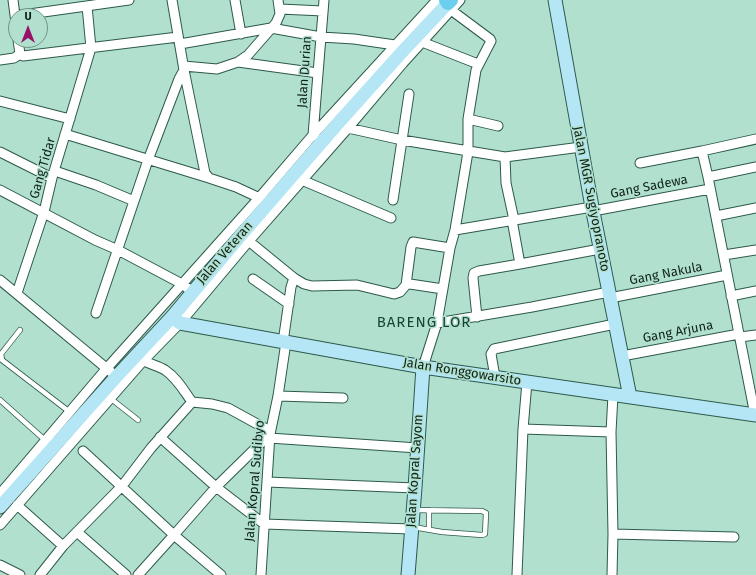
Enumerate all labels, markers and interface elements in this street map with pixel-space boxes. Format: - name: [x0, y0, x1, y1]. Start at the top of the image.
- north arrow: [8, 8, 48, 48]
- text: U: [24, 10, 32, 23]
- street label: Jalan Durian: [295, 35, 315, 109]
- street label: Jalan MGR Sugiyopranoto: [569, 125, 613, 273]
- street label: Gang Tidar: [27, 135, 59, 201]
- street label: Gang Sadewa: [609, 172, 689, 202]
- street label: Jalan Veteran: [194, 219, 256, 287]
- street label: Gang Nakula: [628, 259, 704, 289]
- district label: BARENG LOR: [377, 314, 471, 332]
- street label: Gang Arjuna: [642, 318, 714, 346]
- street label: Jalan Ronggowarsito: [402, 355, 522, 389]
- street label: Jalan Kopral Sayom: [403, 414, 427, 528]
- street label: Jalan Kopral Sudibyo: [242, 420, 268, 542]

